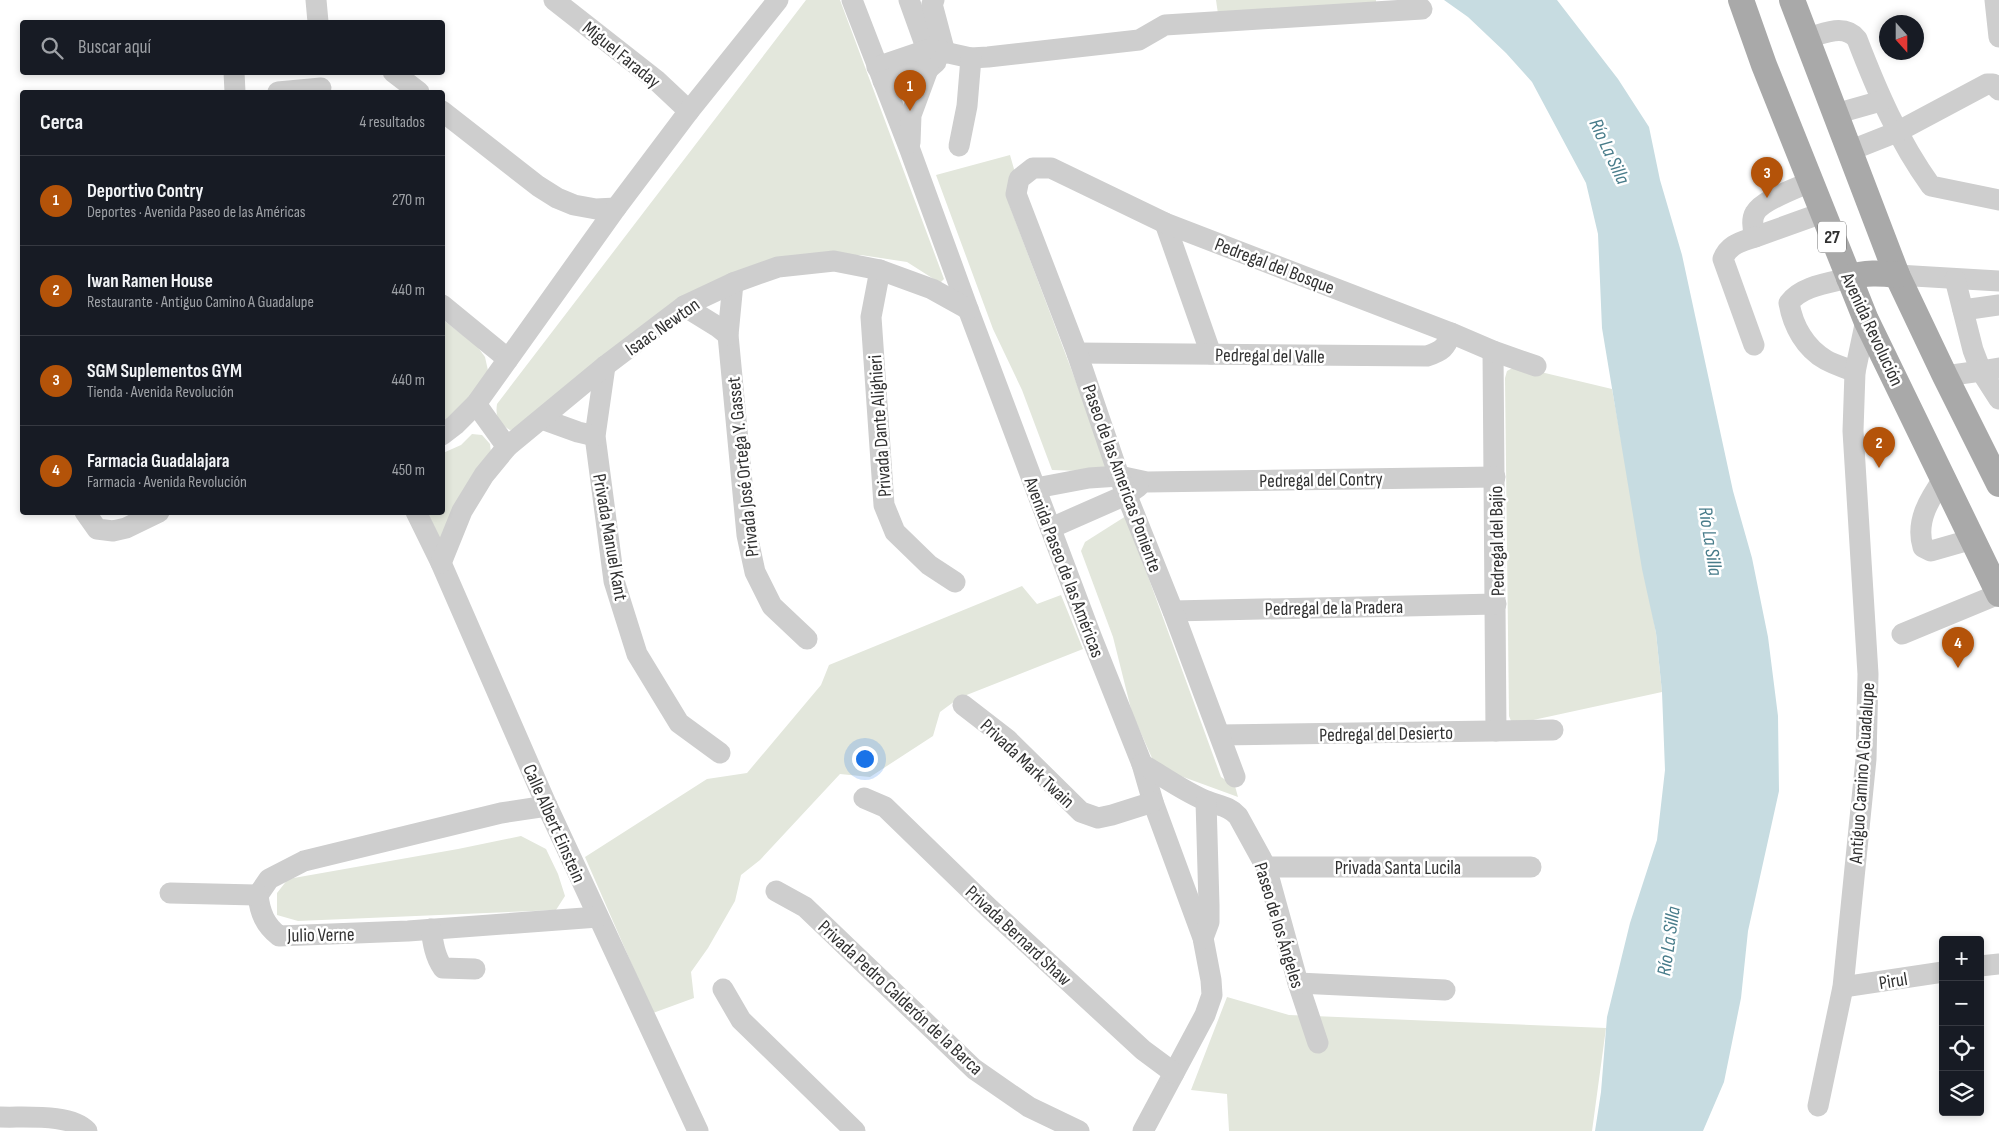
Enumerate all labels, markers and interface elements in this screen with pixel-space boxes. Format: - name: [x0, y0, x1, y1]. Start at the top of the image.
- north arrow: [1879, 15, 1924, 60]
- street label: Miguel Faraday: [577, 17, 665, 94]
- search box: [20, 20, 445, 75]
- icon: search: [38, 34, 66, 62]
- text: Buscar aquí: [78, 36, 151, 59]
- pin: 1: [894, 70, 926, 111]
- text: Cerca: [40, 110, 83, 135]
- text: 4 resultados: [360, 113, 425, 132]
- water label: Río La Silla: [1584, 115, 1635, 188]
- pin: 3: [1751, 157, 1783, 198]
- text: Deportivo Contry: [87, 180, 203, 203]
- text: 1: [53, 191, 59, 210]
- text: 270 m: [392, 191, 425, 210]
- text: Deportes · Avenida Paseo de las Américas: [87, 203, 306, 222]
- road number: 27: [1818, 222, 1846, 252]
- street label: Pedregal del Bosque: [1211, 233, 1338, 300]
- street label: Avenida Revolución: [1835, 268, 1908, 390]
- text: Iwan Ramen House: [87, 270, 213, 293]
- text: 2: [52, 281, 60, 300]
- text: 440 m: [392, 281, 425, 300]
- text: Restaurante · Antiguo Camino A Guadalupe: [87, 293, 314, 312]
- street label: Isaac Newton: [621, 293, 704, 361]
- street label: Pedregal del Valle: [1215, 344, 1325, 369]
- street label: Privada Dante Alighieri: [864, 354, 897, 498]
- text: SGM Suplementos GYM: [87, 360, 242, 383]
- text: 3: [52, 371, 60, 390]
- text: 440 m: [392, 371, 425, 390]
- street label: Privada José Ortega Y. Gasset: [723, 375, 764, 558]
- street label: Paseo de las Americas Poniente: [1077, 381, 1166, 576]
- text: Tienda · Avenida Revolución: [87, 383, 234, 402]
- pin: 2: [1863, 427, 1895, 468]
- text: Farmacia Guadalajara: [87, 450, 230, 473]
- text: 4: [52, 461, 60, 480]
- text: 450 m: [392, 461, 425, 480]
- street label: Pedregal del Contry: [1259, 468, 1384, 493]
- street label: Privada Manuel Kant: [587, 472, 632, 603]
- text: Farmacia · Avenida Revolución: [87, 473, 247, 492]
- street label: Avenida Paseo de las Américas: [1018, 473, 1109, 661]
- street label: Pedregal del Bajío: [1485, 486, 1510, 596]
- water label: Río La Silla: [1693, 505, 1727, 577]
- street label: Pedregal de la Pradera: [1265, 596, 1403, 621]
- pin: 4: [1942, 627, 1974, 668]
- street label: Antiguo Camino A Guadalupe: [1845, 682, 1880, 866]
- street label: Privada Mark Twain: [975, 715, 1079, 814]
- street label: Pedregal del Desierto: [1319, 722, 1453, 747]
- your location: [852, 746, 878, 772]
- street label: Calle Albert Einstein: [517, 761, 590, 886]
- street label: Privada Santa Lucila: [1335, 857, 1461, 880]
- street label: Paseo de los Ángeles: [1249, 860, 1309, 991]
- street label: Privada Bernard Shaw: [960, 881, 1076, 991]
- water label: Río La Silla: [1652, 905, 1686, 977]
- street label: Privada Pedro Calderón de la Barca: [813, 916, 987, 1080]
- street label: Julio Verne: [286, 923, 355, 948]
- map controls: [1939, 936, 1984, 1116]
- button: +: [1939, 936, 1984, 981]
- street label: Pirul: [1877, 968, 1909, 995]
- button: −: [1939, 981, 1984, 1026]
- button: locate: [1939, 1026, 1984, 1071]
- button: layers: [1939, 1071, 1984, 1116]

